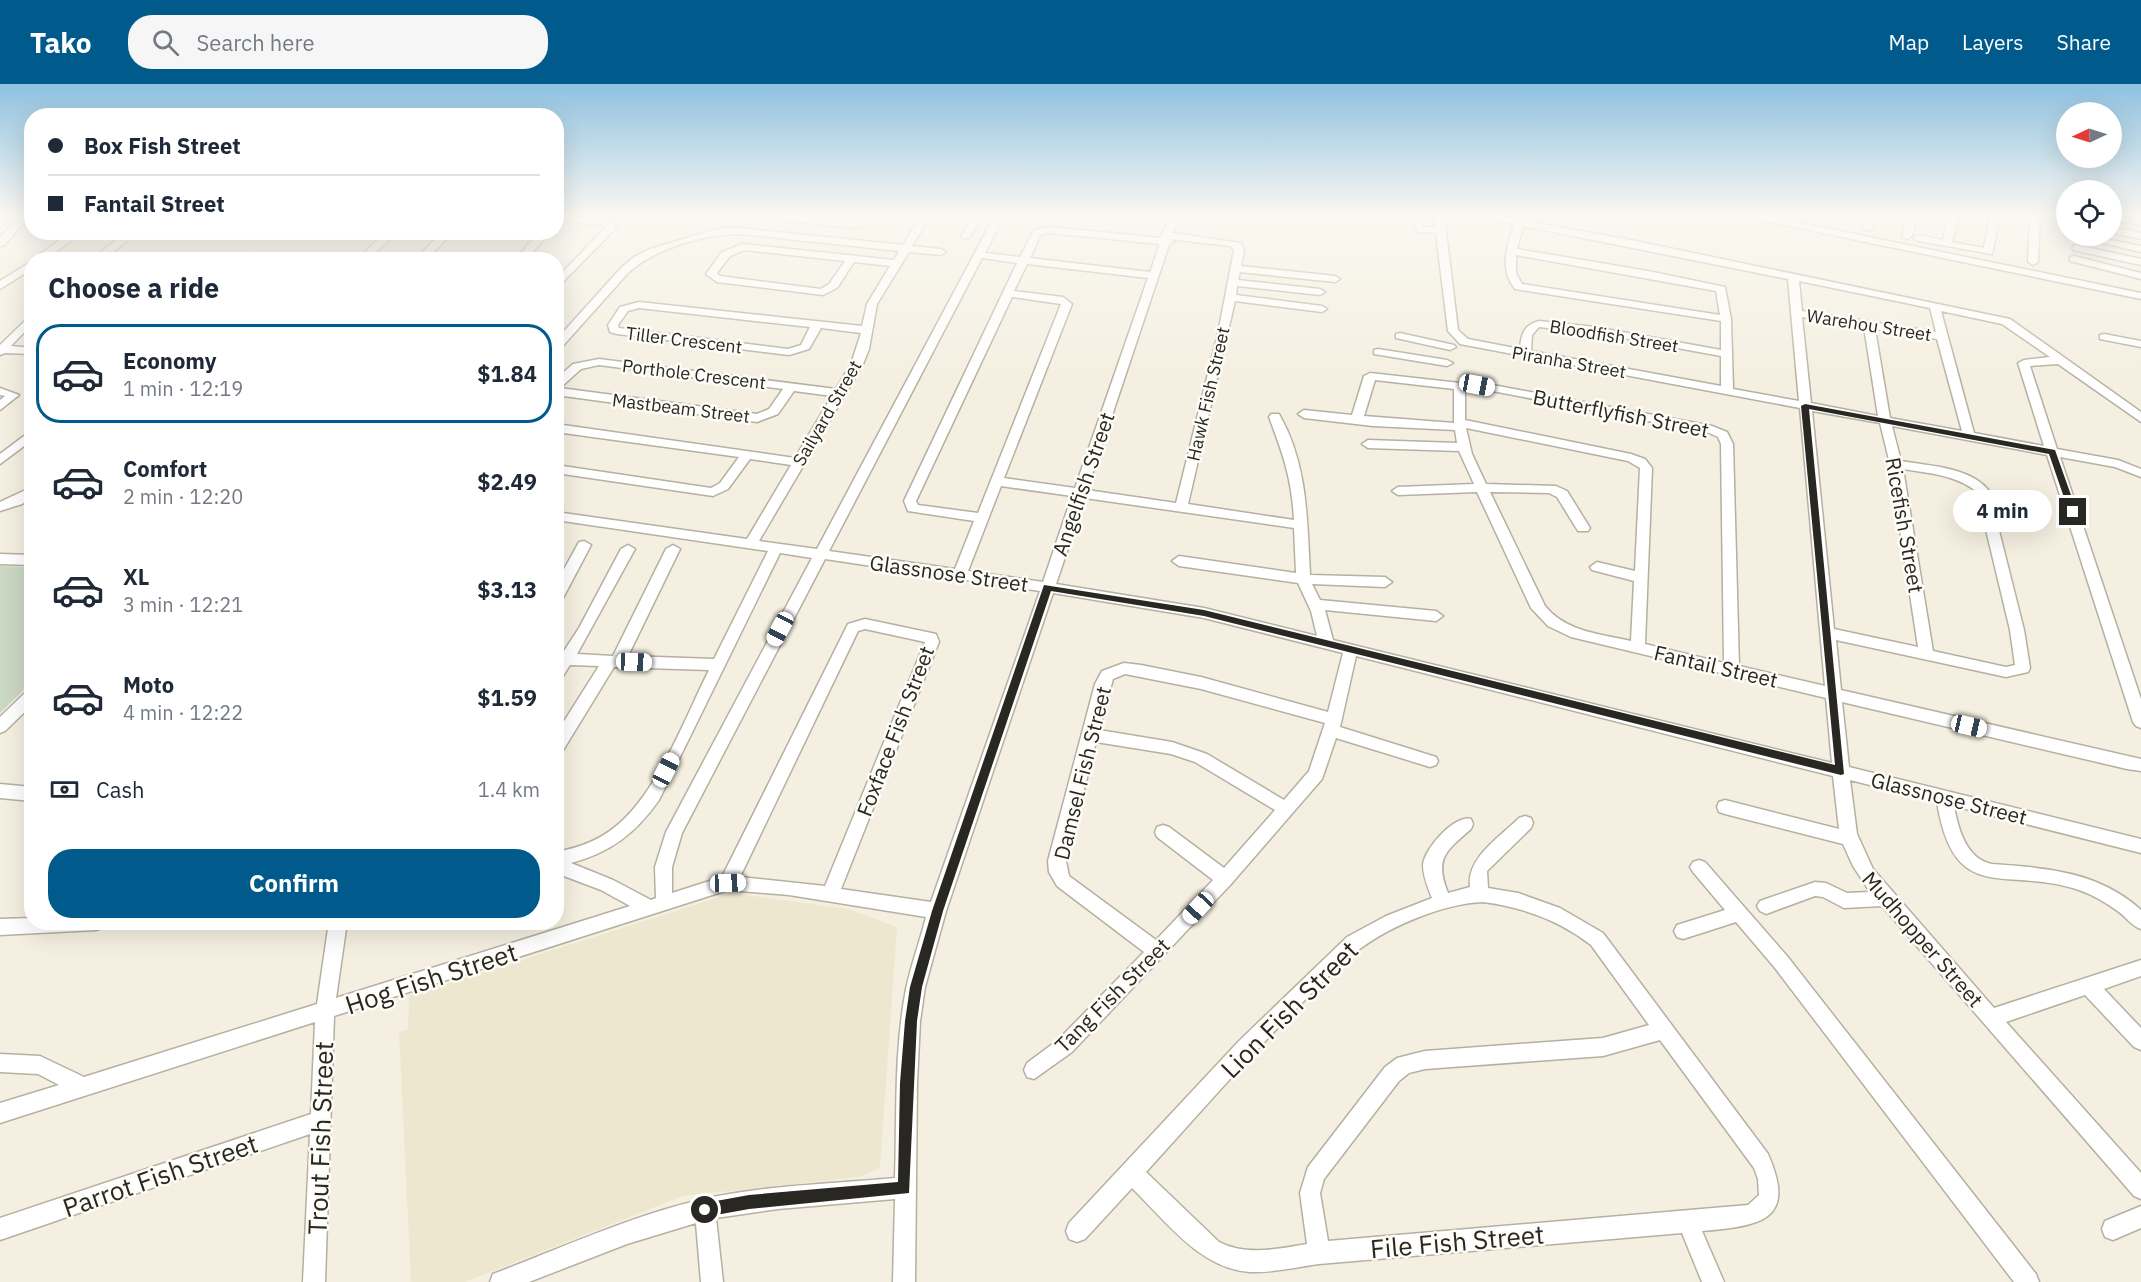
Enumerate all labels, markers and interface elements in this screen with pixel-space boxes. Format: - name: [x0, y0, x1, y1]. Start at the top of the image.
- search box: [128, 15, 548, 69]
- text: Tako: [30, 24, 92, 61]
- icon: search: [149, 26, 182, 59]
- text: Search here: [197, 28, 314, 57]
- text: Map: [1889, 28, 1929, 56]
- text: Layers: [1962, 28, 2024, 56]
- text: Share: [2057, 28, 2111, 56]
- north arrow: [2056, 102, 2122, 168]
- map controls: [2056, 102, 2122, 246]
- text: Box Fish Street: [84, 131, 241, 160]
- button: locate: [2056, 180, 2122, 246]
- text: Fantail Street: [84, 189, 225, 218]
- text: Choose a ride: [48, 270, 219, 305]
- street label: Warehou Street: [1805, 304, 1933, 346]
- street label: Bloodfish Street: [1548, 314, 1680, 358]
- street label: Tiller Crescent: [625, 321, 743, 359]
- street label: Hawk Fish Street: [1181, 325, 1235, 463]
- street label: Piranha Street: [1510, 341, 1628, 383]
- text: Economy: [123, 346, 217, 375]
- icon: car: [51, 347, 105, 401]
- street label: Porthole Crescent: [621, 354, 767, 394]
- street label: Sailyard Street: [787, 356, 867, 470]
- text: $1.84: [477, 359, 537, 388]
- car: [1458, 373, 1496, 397]
- text: 1 min · 12:19: [123, 375, 243, 402]
- street label: Butterflyfish Street: [1531, 382, 1711, 444]
- street label: Mastbeam Street: [611, 388, 751, 428]
- street label: Angelfish Street: [1045, 408, 1121, 560]
- text: Comfort: [123, 454, 207, 483]
- icon: car: [51, 455, 105, 509]
- street label: Ricefish Street: [1879, 455, 1931, 595]
- text: $2.49: [477, 467, 537, 496]
- text: 2 min · 12:20: [123, 483, 243, 510]
- callout: 4 min: [1953, 491, 2052, 533]
- text: 4 min: [1976, 497, 2029, 524]
- route end: [2059, 498, 2086, 525]
- street label: Glassnose Street: [868, 548, 1030, 598]
- text: XL: [123, 562, 149, 591]
- icon: car: [51, 563, 105, 617]
- text: $3.13: [477, 575, 537, 604]
- text: 3 min · 12:21: [123, 591, 243, 618]
- car: [764, 609, 796, 649]
- street label: Fantail Street: [1651, 638, 1781, 694]
- street label: Foxface Fish Street: [850, 642, 940, 820]
- car: [616, 652, 652, 672]
- text: Moto: [123, 670, 174, 699]
- icon: car: [51, 671, 105, 725]
- text: $1.59: [477, 683, 537, 712]
- street label: Damsel Fish Street: [1047, 683, 1117, 863]
- text: 4 min · 12:22: [123, 699, 243, 726]
- car: [1949, 713, 1989, 739]
- car: [650, 750, 682, 790]
- street label: Glassnose Street: [1868, 765, 2030, 831]
- icon: cash: [48, 773, 81, 806]
- text: Cash: [96, 775, 145, 804]
- text: 1.4 km: [478, 776, 540, 803]
- button: Confirm: [48, 849, 540, 918]
- street label: Mudhopper Street: [1856, 865, 1990, 1013]
- car: [710, 873, 746, 893]
- car: [1179, 889, 1217, 927]
- street label: Tang Fish Street: [1049, 932, 1175, 1058]
- street label: Lion Fish Street: [1213, 933, 1365, 1085]
- street label: Hog Fish Street: [341, 934, 521, 1022]
- street label: Trout Fish Street: [300, 1041, 340, 1235]
- street label: Parrot Fish Street: [58, 1126, 262, 1224]
- route start: [691, 1196, 718, 1223]
- street label: File Fish Street: [1369, 1216, 1545, 1266]

